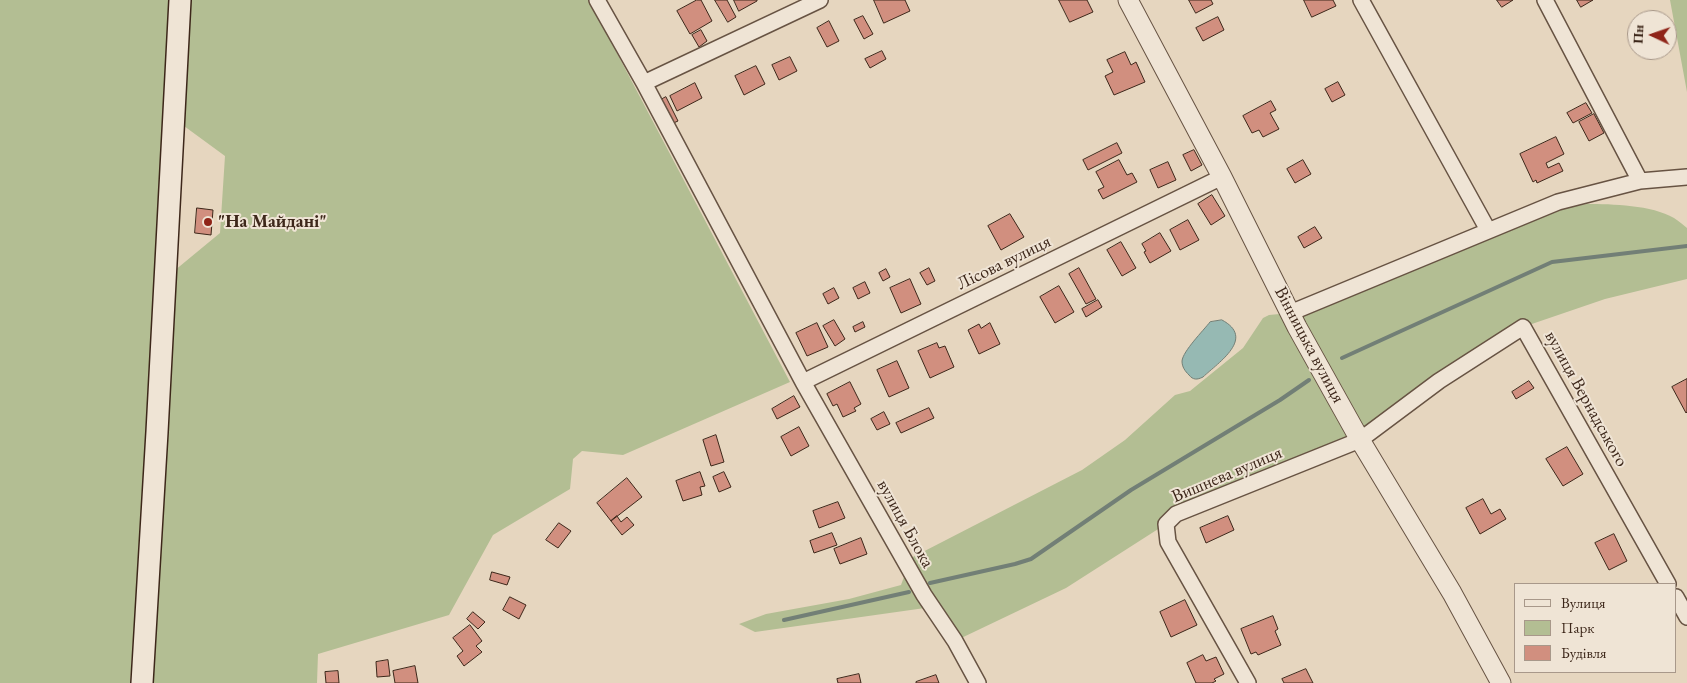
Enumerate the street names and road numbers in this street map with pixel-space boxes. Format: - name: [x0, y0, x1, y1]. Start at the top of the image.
- street label: Лісова вулиця: [954, 231, 1054, 295]
- street label: Вінницька вулиця: [1269, 283, 1349, 407]
- street label: вулиця Вернадського: [1540, 327, 1632, 471]
- street label: Вишнева вулиця: [1169, 442, 1285, 508]
- street label: вулиця Блока: [872, 476, 938, 572]

